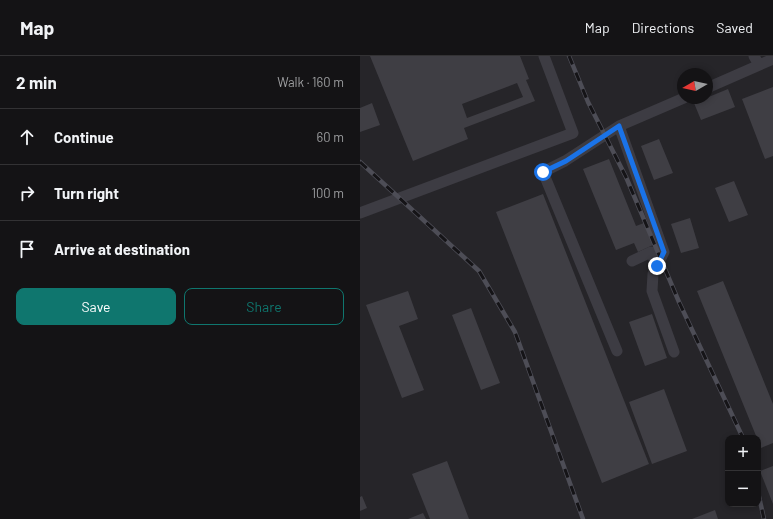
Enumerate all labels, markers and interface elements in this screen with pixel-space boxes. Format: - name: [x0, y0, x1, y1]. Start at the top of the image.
- text: Map: [20, 16, 54, 39]
- text: Map: [585, 19, 610, 36]
- text: Directions: [632, 19, 694, 36]
- text: Saved: [716, 19, 753, 36]
- north arrow: [677, 68, 713, 104]
- text: 2 min: [16, 72, 57, 92]
- text: Walk · 160 m: [277, 74, 344, 90]
- icon: ahead: [16, 126, 38, 148]
- text: Continue: [54, 128, 114, 146]
- text: 60 m: [317, 129, 344, 145]
- route start: [534, 163, 552, 181]
- icon: right: [16, 182, 38, 204]
- text: Turn right: [54, 184, 119, 202]
- text: 100 m: [311, 185, 344, 201]
- icon: arrive: [16, 238, 38, 260]
- text: Arrive at destination: [54, 240, 190, 258]
- route end: [648, 257, 666, 275]
- button: Save: [16, 288, 176, 325]
- button: Share: [184, 288, 344, 325]
- map controls: [725, 435, 761, 507]
- button: +: [725, 435, 761, 471]
- button: −: [725, 471, 761, 507]

